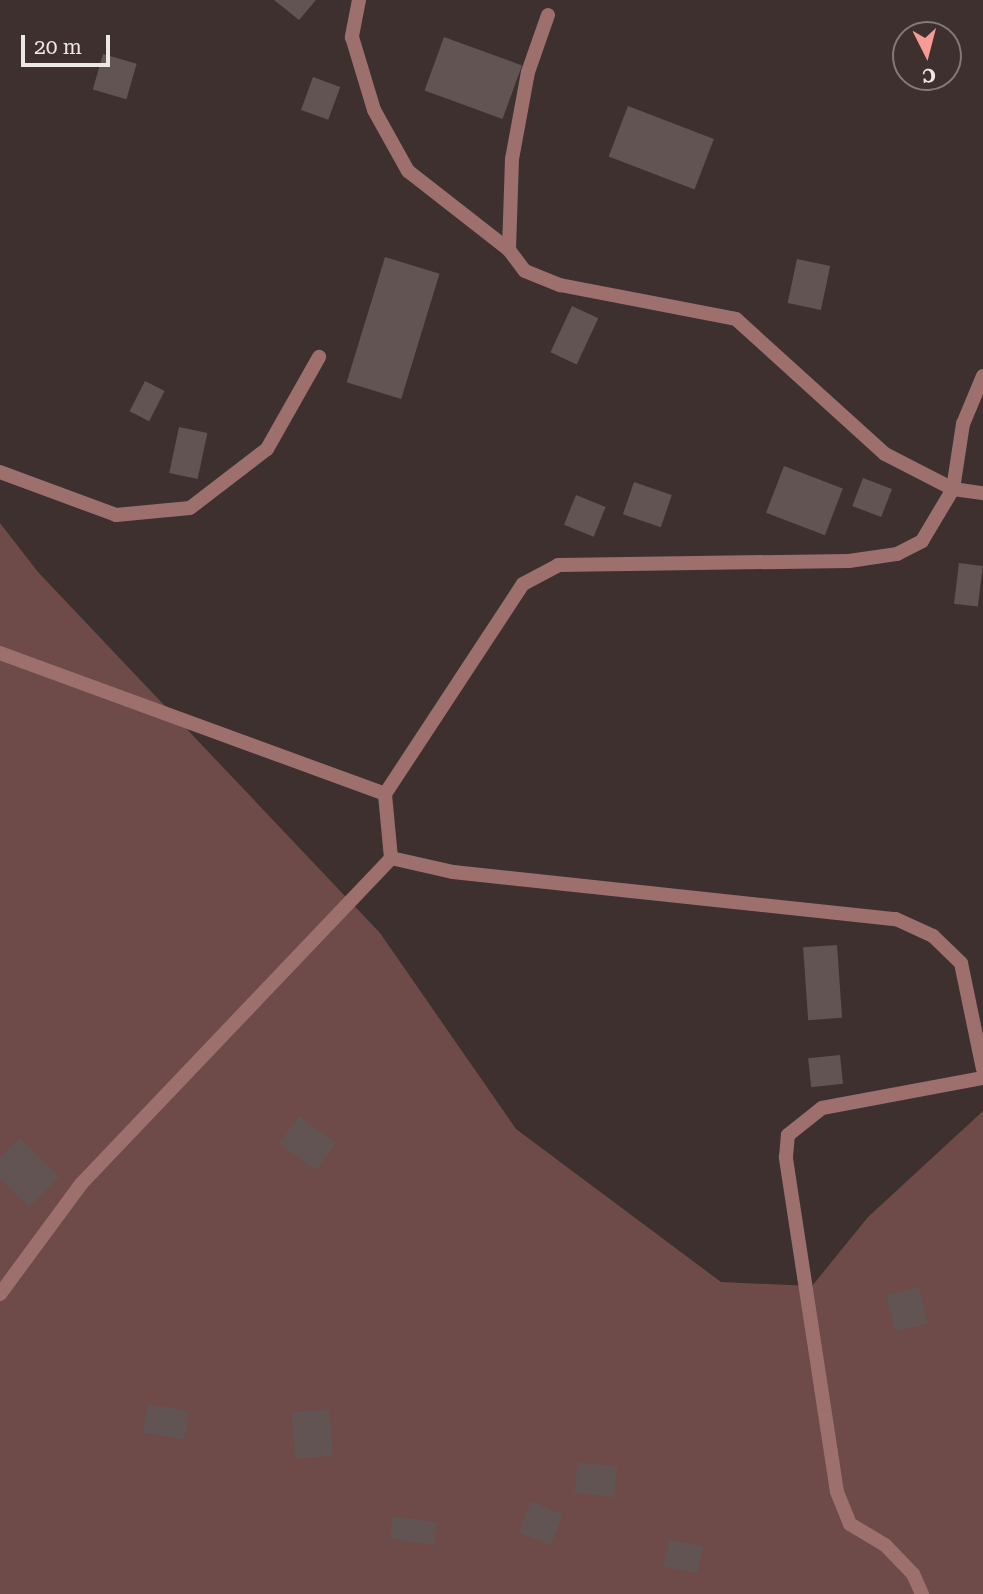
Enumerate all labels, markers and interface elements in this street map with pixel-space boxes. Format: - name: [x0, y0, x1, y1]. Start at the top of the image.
- scale bar: [24, 21, 114, 65]
- north arrow: [892, 21, 962, 91]
- text: 20 m: [34, 35, 82, 59]
- text: С: [921, 63, 937, 88]

